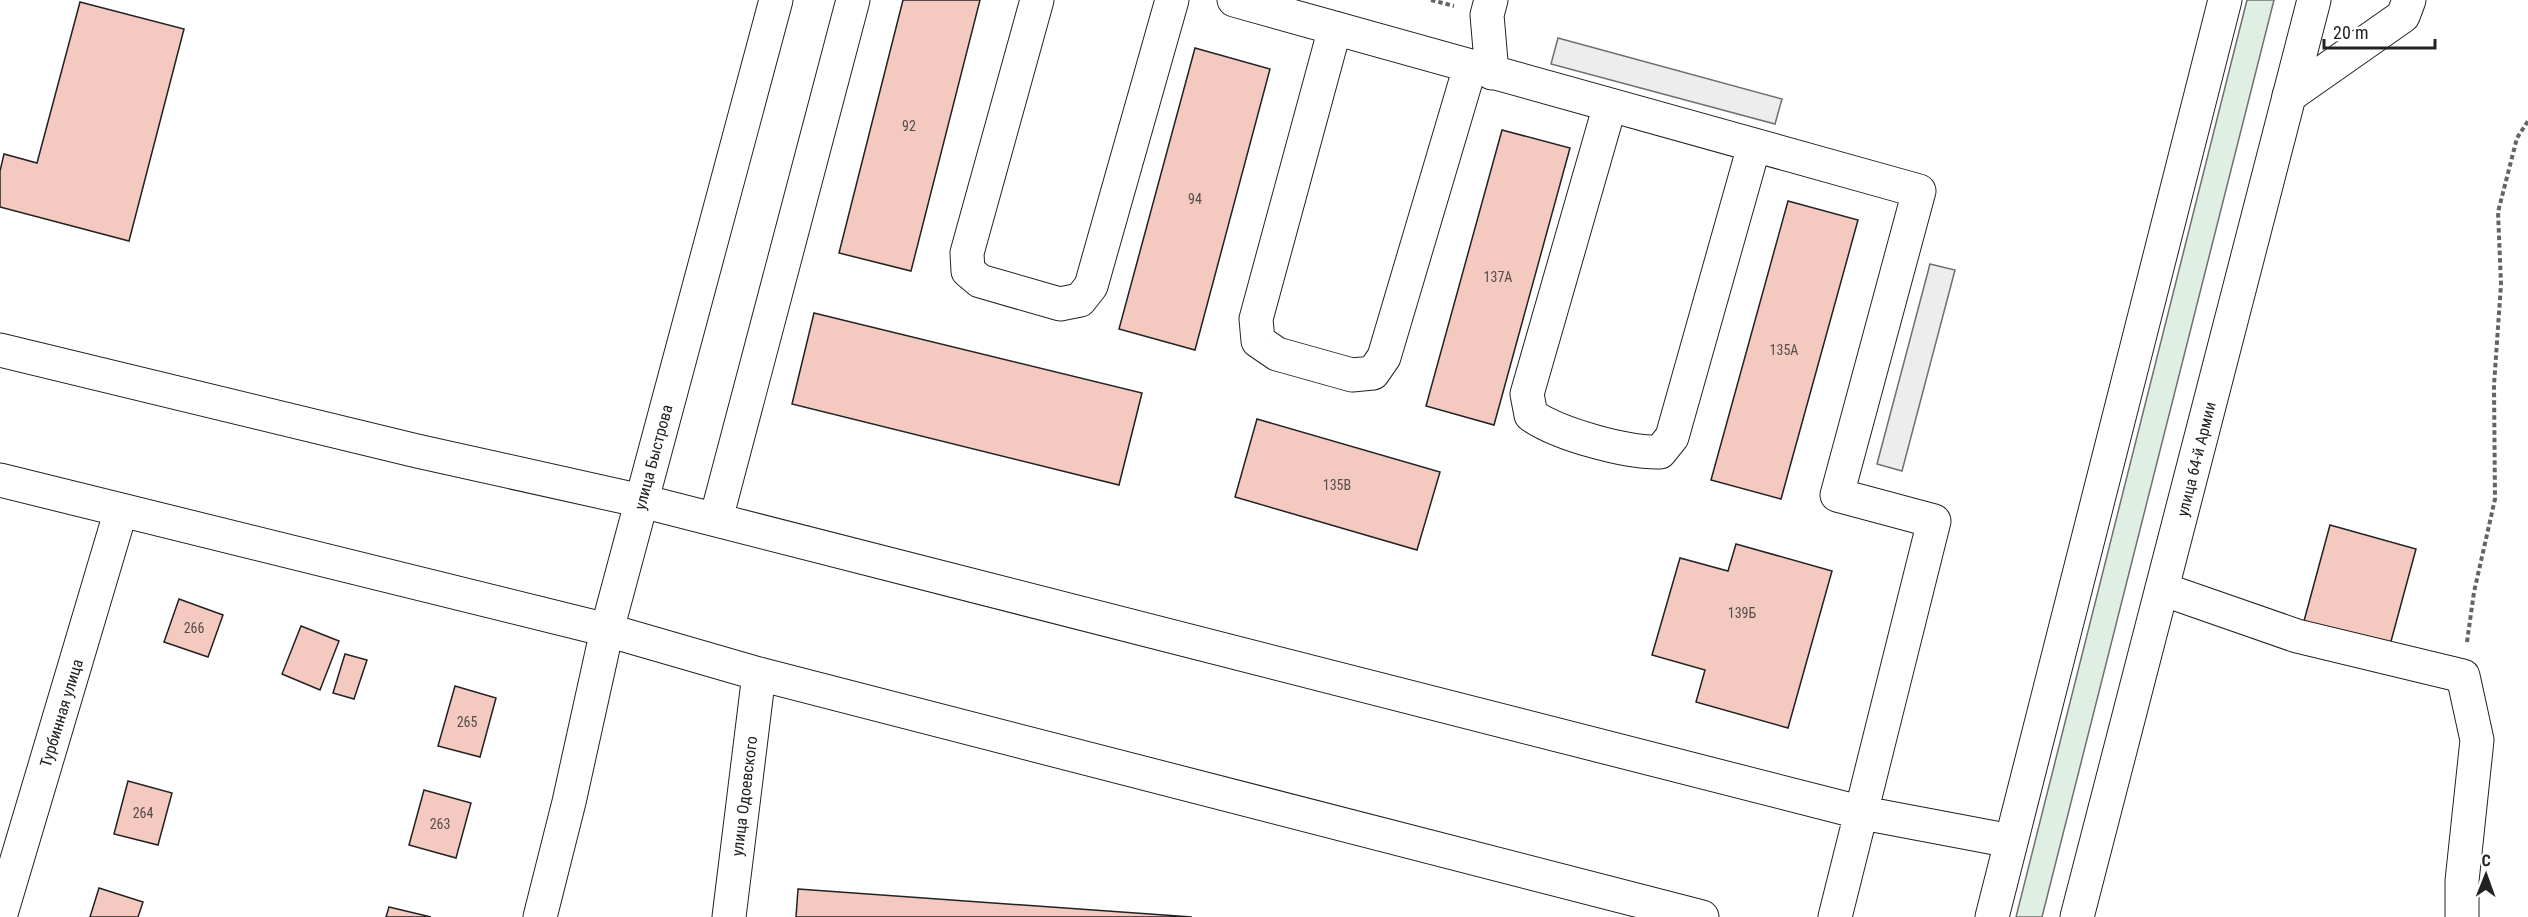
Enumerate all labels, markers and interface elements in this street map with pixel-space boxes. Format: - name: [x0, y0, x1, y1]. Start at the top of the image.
- scale bar: [2324, 12, 2435, 50]
- text: 20 m: [2333, 22, 2368, 43]
- house number: 92: [902, 118, 916, 134]
- house number: 94: [1188, 191, 1202, 207]
- house number: 137А: [1484, 269, 1512, 285]
- house number: 135А: [1770, 342, 1798, 358]
- street label: улица 64-й Армии: [2173, 400, 2220, 519]
- street label: улица Быстрова: [630, 403, 677, 512]
- house number: 135В: [1323, 477, 1351, 493]
- house number: 139Б: [1728, 605, 1757, 621]
- house number: 266: [184, 620, 204, 636]
- street label: Турбинная улица: [36, 657, 87, 770]
- house number: 265: [457, 714, 477, 730]
- street label: улица Одоевского: [728, 735, 761, 857]
- house number: 264: [133, 805, 153, 821]
- house number: 263: [430, 816, 450, 832]
- north arrow: [2456, 845, 2516, 905]
- text: С: [2482, 851, 2491, 870]

